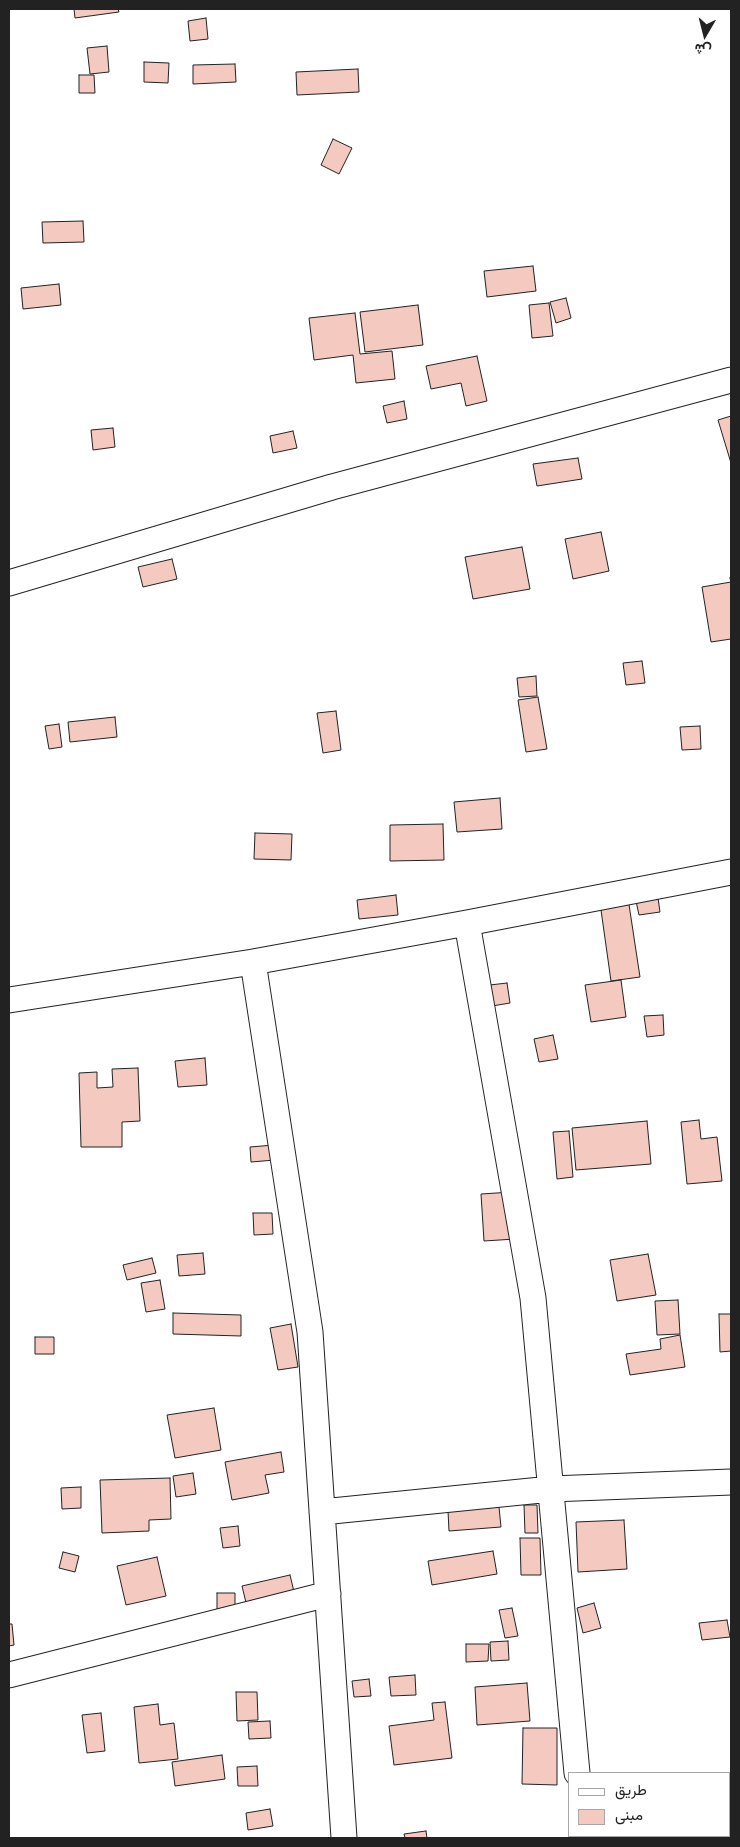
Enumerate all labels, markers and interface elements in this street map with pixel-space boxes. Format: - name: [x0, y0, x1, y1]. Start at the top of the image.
- north arrow: [680, 10, 730, 60]
- text: ش: [693, 40, 713, 60]
- legend: [568, 1772, 730, 1837]
- text: طريق: [615, 1780, 647, 1799]
- text: مبنى: [615, 1805, 643, 1824]

